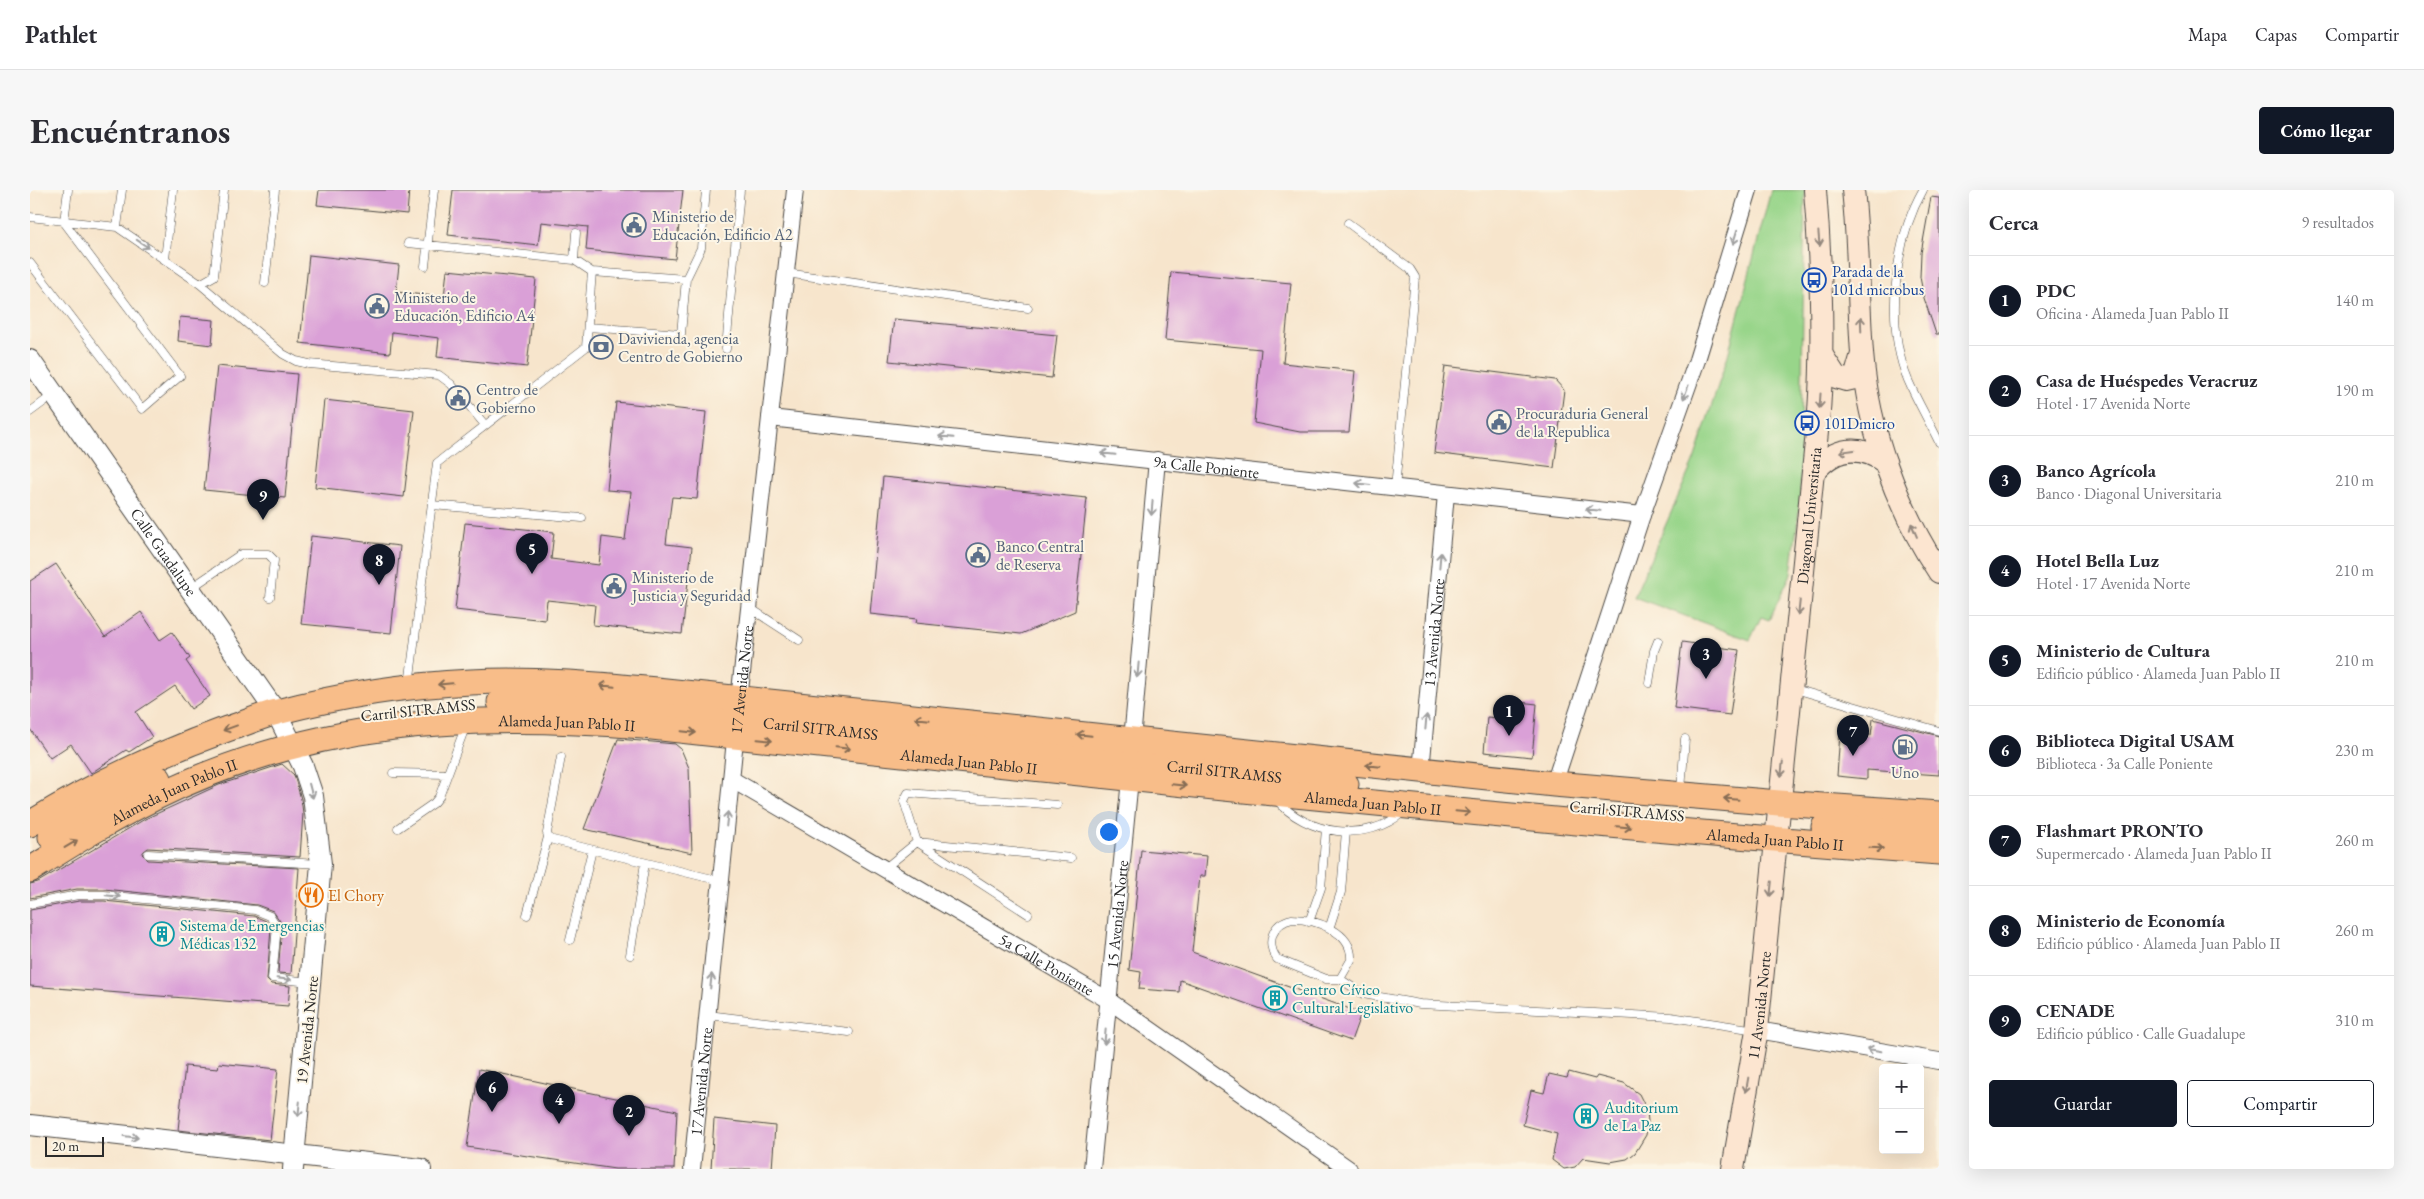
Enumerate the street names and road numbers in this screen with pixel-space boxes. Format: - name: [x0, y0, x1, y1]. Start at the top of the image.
- street label: Diagonal Universitaria: [1791, 445, 1826, 585]
- street label: 9a Calle Poniente: [1152, 450, 1260, 483]
- street label: Calle Guadalupe: [126, 504, 202, 600]
- street label: 13 Avenida Norte: [1418, 577, 1449, 688]
- street label: 17 Avenida Norte: [725, 624, 758, 735]
- street label: Carril SITRAMSS: [360, 694, 476, 726]
- street label: Alameda Juan Pablo II: [497, 710, 637, 736]
- street label: Carril SITRAMSS: [762, 712, 879, 745]
- street label: Alameda Juan Pablo II: [898, 743, 1039, 779]
- street label: Alameda Juan Pablo II: [105, 753, 240, 830]
- street label: Carril SITRAMSS: [1166, 755, 1283, 788]
- street label: Alameda Juan Pablo II: [1302, 785, 1443, 820]
- street label: Carril SITRAMSS: [1569, 796, 1685, 826]
- street label: Alameda Juan Pablo II: [1704, 823, 1845, 855]
- street label: 15 Avenida Norte: [1101, 859, 1133, 969]
- street label: 5a Calle Poniente: [995, 928, 1098, 1000]
- street label: 11 Avenida Norte: [1742, 950, 1775, 1061]
- street label: 19 Avenida Norte: [291, 975, 323, 1085]
- street label: 17 Avenida Norte: [685, 1026, 717, 1137]

